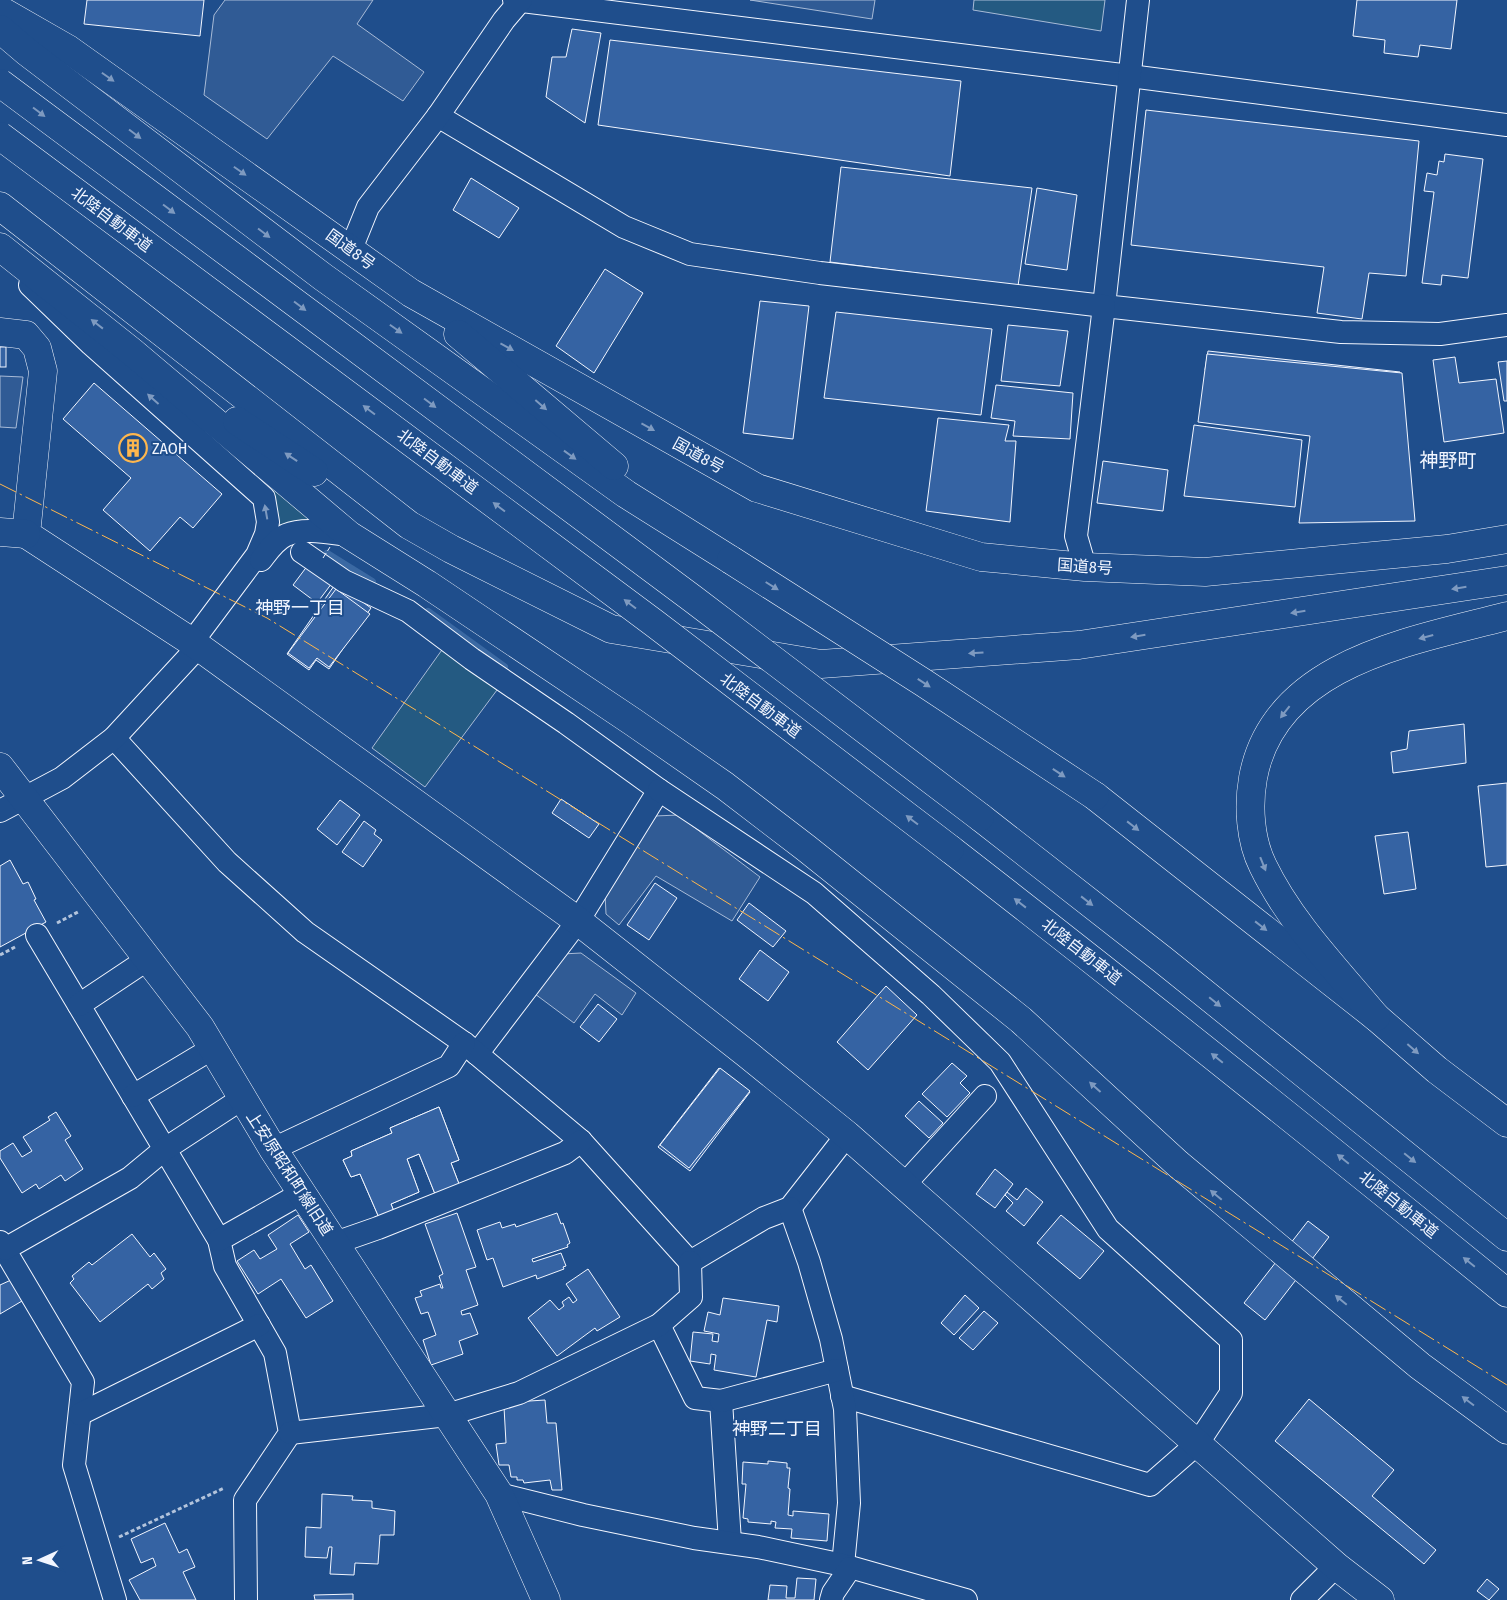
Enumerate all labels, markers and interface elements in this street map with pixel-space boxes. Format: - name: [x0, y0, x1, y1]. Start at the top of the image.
- one-way arrow: [101, 72, 115, 82]
- one-way arrow: [32, 107, 46, 117]
- one-way arrow: [128, 129, 141, 140]
- one-way arrow: [233, 166, 247, 176]
- street label: 北陸自動車道: [68, 183, 156, 256]
- one-way arrow: [162, 204, 176, 214]
- street label: 国道8号: [322, 225, 379, 274]
- one-way arrow: [257, 227, 270, 238]
- one-way arrow: [293, 301, 307, 311]
- one-way arrow: [91, 318, 104, 329]
- one-way arrow: [389, 323, 402, 333]
- one-way arrow: [500, 343, 513, 352]
- one-way arrow: [148, 393, 160, 405]
- one-way arrow: [423, 398, 437, 408]
- one-way arrow: [535, 399, 547, 410]
- one-way arrow: [362, 405, 376, 415]
- one-way arrow: [642, 422, 655, 431]
- street label: 北陸自動車道: [394, 425, 482, 498]
- building icon: ZAOH: [118, 433, 148, 463]
- street label: 国道8号: [670, 434, 728, 477]
- place label: ZAOH: [152, 439, 188, 458]
- district label: 神野町: [1419, 449, 1477, 472]
- one-way arrow: [564, 450, 577, 460]
- one-way arrow: [285, 452, 298, 462]
- one-way arrow: [492, 502, 506, 512]
- one-way arrow: [262, 504, 270, 520]
- street label: 国道8号: [1056, 555, 1114, 578]
- one-way arrow: [766, 582, 779, 591]
- one-way arrow: [1450, 584, 1466, 592]
- district label: 神野一丁目: [255, 597, 345, 619]
- one-way arrow: [623, 599, 637, 609]
- one-way arrow: [1290, 608, 1306, 616]
- one-way arrow: [1129, 633, 1145, 641]
- one-way arrow: [1419, 634, 1434, 642]
- one-way arrow: [968, 649, 984, 657]
- street label: 北陸自動車道: [717, 669, 805, 742]
- one-way arrow: [917, 678, 931, 688]
- one-way arrow: [1280, 705, 1290, 719]
- one-way arrow: [1053, 768, 1066, 778]
- one-way arrow: [906, 814, 919, 825]
- one-way arrow: [1126, 821, 1140, 831]
- one-way arrow: [1259, 856, 1267, 871]
- one-way arrow: [1080, 896, 1094, 906]
- one-way arrow: [1014, 898, 1027, 909]
- street label: 北陸自動車道: [1038, 914, 1125, 988]
- one-way arrow: [1254, 921, 1267, 932]
- one-way arrow: [1208, 996, 1221, 1007]
- one-way arrow: [1406, 1043, 1419, 1054]
- one-way arrow: [1210, 1052, 1223, 1063]
- one-way arrow: [1088, 1082, 1101, 1093]
- street label: 上安原昭和町線旧道: [242, 1108, 337, 1239]
- one-way arrow: [1403, 1153, 1416, 1164]
- one-way arrow: [1337, 1154, 1350, 1165]
- street label: 北陸自動車道: [1355, 1167, 1442, 1242]
- one-way arrow: [1210, 1190, 1223, 1201]
- one-way arrow: [1463, 1256, 1476, 1267]
- one-way arrow: [1335, 1294, 1347, 1306]
- one-way arrow: [1462, 1396, 1475, 1407]
- district label: 神野二丁目: [732, 1418, 822, 1440]
- north arrow: [15, 1535, 65, 1585]
- text: N: [19, 1556, 36, 1565]

